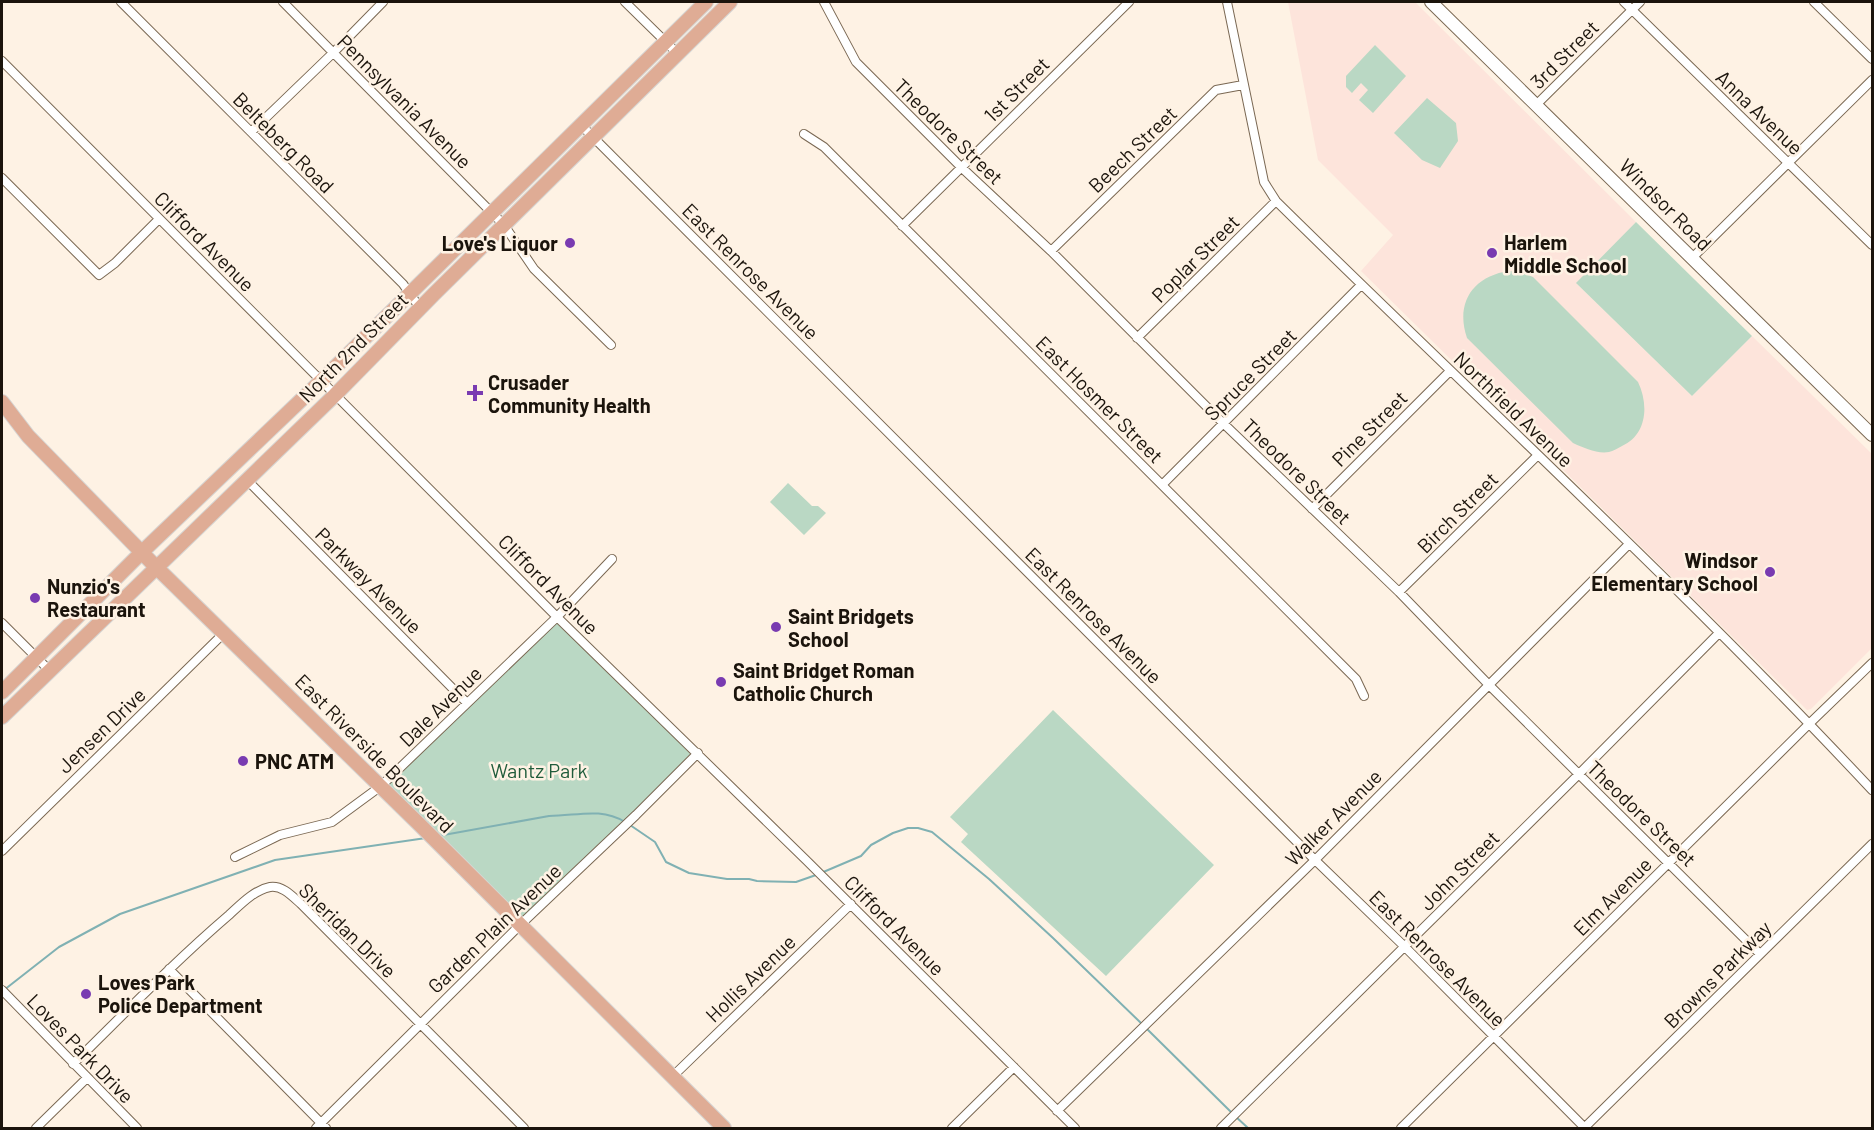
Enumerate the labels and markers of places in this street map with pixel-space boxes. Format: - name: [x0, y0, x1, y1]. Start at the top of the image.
- place label: Harlem Middle School: [1504, 230, 1627, 277]
- place label: Love's Liquor: [442, 231, 558, 255]
- marker: Love's Liquor: [563, 236, 577, 250]
- marker: Harlem Middle School: [1485, 246, 1499, 260]
- place label: Crusader Community Health: [488, 370, 651, 417]
- marker: Crusader Community Health: [466, 384, 484, 402]
- place label: Windsor Elementary School: [1591, 548, 1758, 595]
- marker: Windsor Elementary School: [1763, 565, 1777, 579]
- place label: Nunzio's Restaurant: [47, 574, 146, 621]
- marker: Nunzio's Restaurant: [28, 591, 42, 605]
- place label: Saint Bridgets School: [788, 604, 914, 651]
- marker: Saint Bridgets School: [769, 620, 783, 634]
- place label: Saint Bridget Roman Catholic Church: [733, 658, 914, 705]
- marker: Saint Bridget Roman Catholic Church: [714, 675, 728, 689]
- place label: PNC ATM: [255, 749, 334, 773]
- marker: PNC ATM: [236, 754, 250, 768]
- place label: Loves Park Police Department: [98, 970, 263, 1017]
- marker: Loves Park Police Department: [79, 987, 93, 1001]

